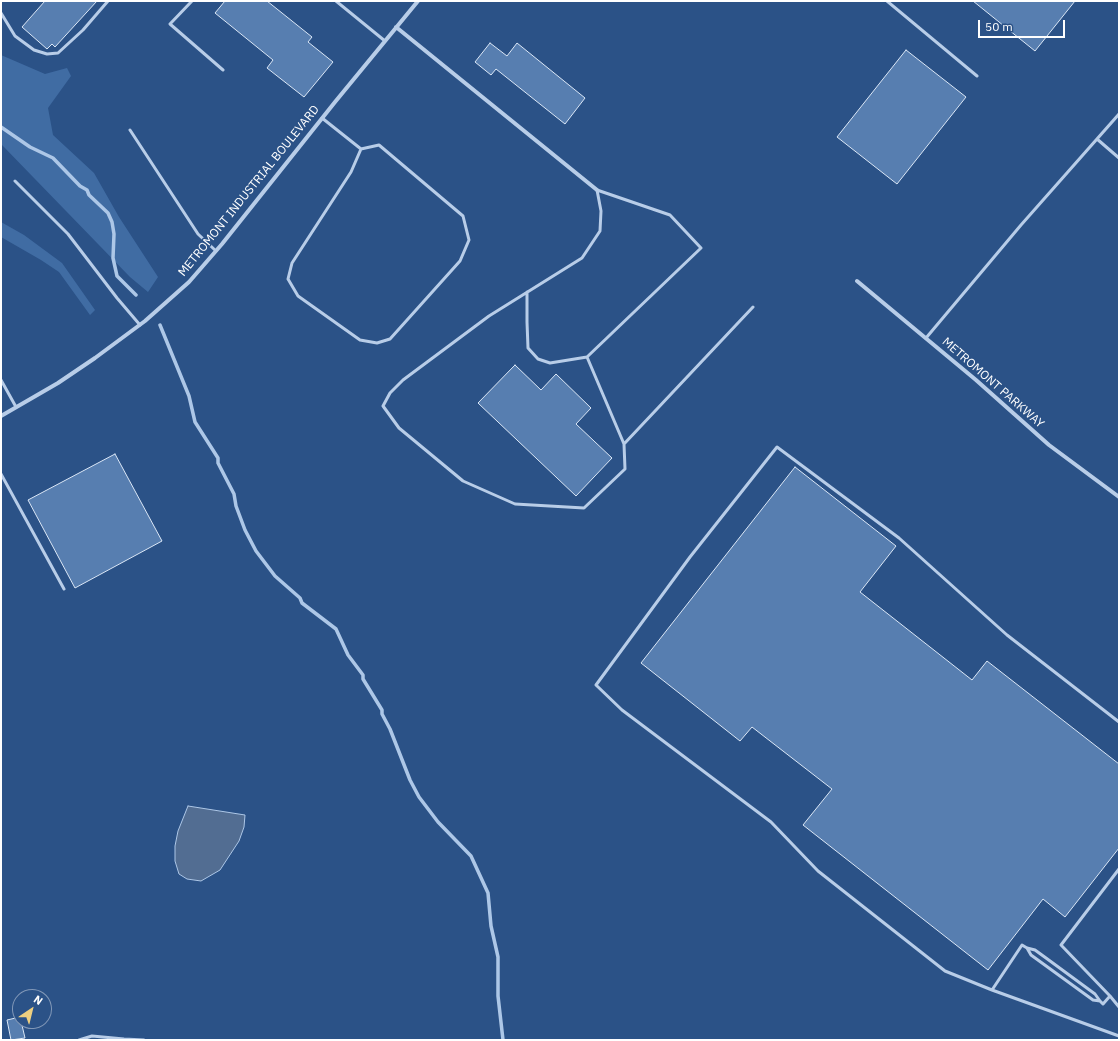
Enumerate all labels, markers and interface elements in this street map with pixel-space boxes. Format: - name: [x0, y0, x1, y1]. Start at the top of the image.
- scale bar: [980, 12, 1067, 38]
- text: 50 m: [985, 19, 1013, 34]
- street label: METROMONT INDUSTRIAL BOULEVARD: [175, 103, 323, 279]
- street label: METROMONT PARKWAY: [939, 335, 1047, 431]
- north arrow: [12, 989, 52, 1029]
- text: N: [31, 992, 46, 1008]

